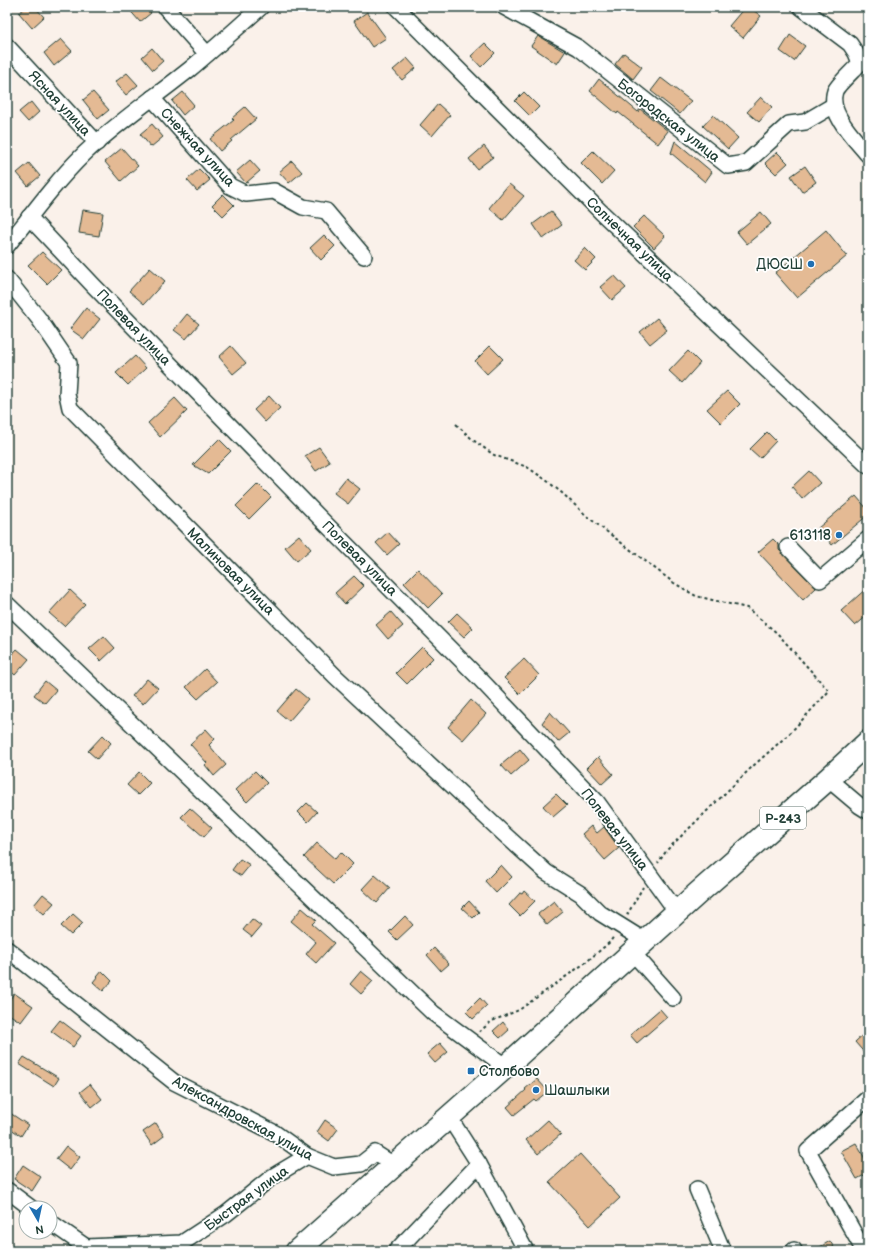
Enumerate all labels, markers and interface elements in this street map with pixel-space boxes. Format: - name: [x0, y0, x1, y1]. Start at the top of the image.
- street label: Ясная улица: [25, 67, 95, 140]
- street label: Богородская улица: [614, 75, 724, 166]
- street label: Снежная улица: [157, 104, 239, 191]
- street label: Солнечная улица: [583, 194, 677, 286]
- place label: ДЮСШ: [756, 256, 803, 273]
- marker: ДЮСШ: [806, 259, 816, 269]
- street label: Полевая улица: [93, 286, 175, 369]
- street label: Полевая улица: [319, 517, 401, 600]
- street label: Малиновая улица: [183, 524, 278, 619]
- place label: 613118: [789, 527, 831, 544]
- marker: 613118: [834, 530, 844, 540]
- street label: Полевая улица: [577, 785, 652, 874]
- road number: Р-243: [760, 807, 806, 829]
- place label: Столбово: [479, 1063, 539, 1080]
- marker: Столбово: [466, 1066, 476, 1076]
- street label: Александровская улица: [169, 1072, 317, 1165]
- place label: Шашлыки: [544, 1082, 610, 1099]
- marker: Шашлыки: [531, 1085, 541, 1095]
- street label: Быстрая улица: [201, 1162, 292, 1235]
- north arrow: [18, 1200, 58, 1240]
- text: N: [34, 1222, 45, 1236]

